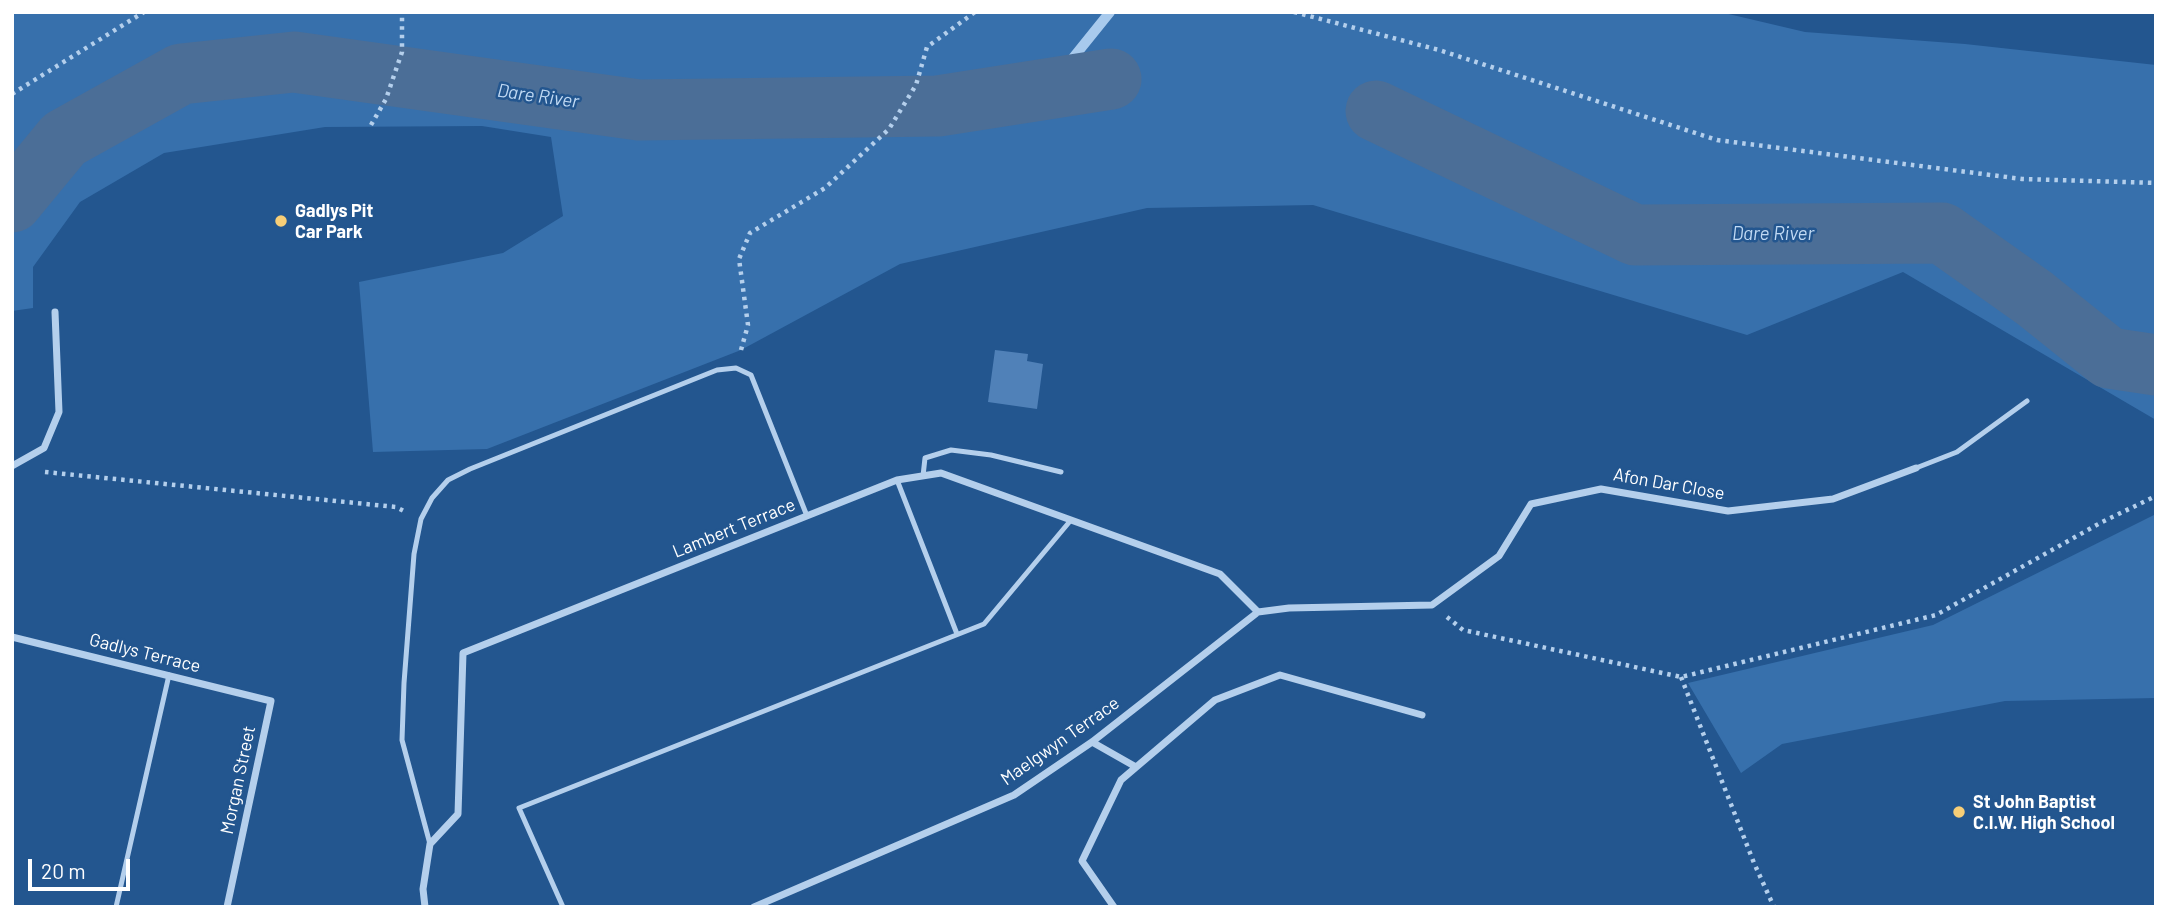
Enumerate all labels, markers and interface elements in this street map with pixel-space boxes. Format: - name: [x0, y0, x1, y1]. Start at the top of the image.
- water label: Dare River: [496, 79, 580, 113]
- place label: Gadlys Pit Car Park: [295, 200, 373, 242]
- marker: Gadlys Pit Car Park: [273, 213, 289, 229]
- water label: Dare River: [1732, 223, 1814, 245]
- street label: Afon Dar Close: [1612, 464, 1726, 504]
- street label: Lambert Terrace: [670, 494, 798, 562]
- street label: Gadlys Terrace: [87, 629, 203, 677]
- street label: Maelgwyn Terrace: [997, 692, 1123, 790]
- street label: Morgan Street: [216, 724, 260, 836]
- place label: St John Baptist C.I.W. High School: [1973, 791, 2115, 834]
- marker: St John Baptist C.I.W. High School: [1951, 804, 1967, 820]
- scale bar: [32, 846, 133, 890]
- text: 20 m: [41, 858, 86, 883]

